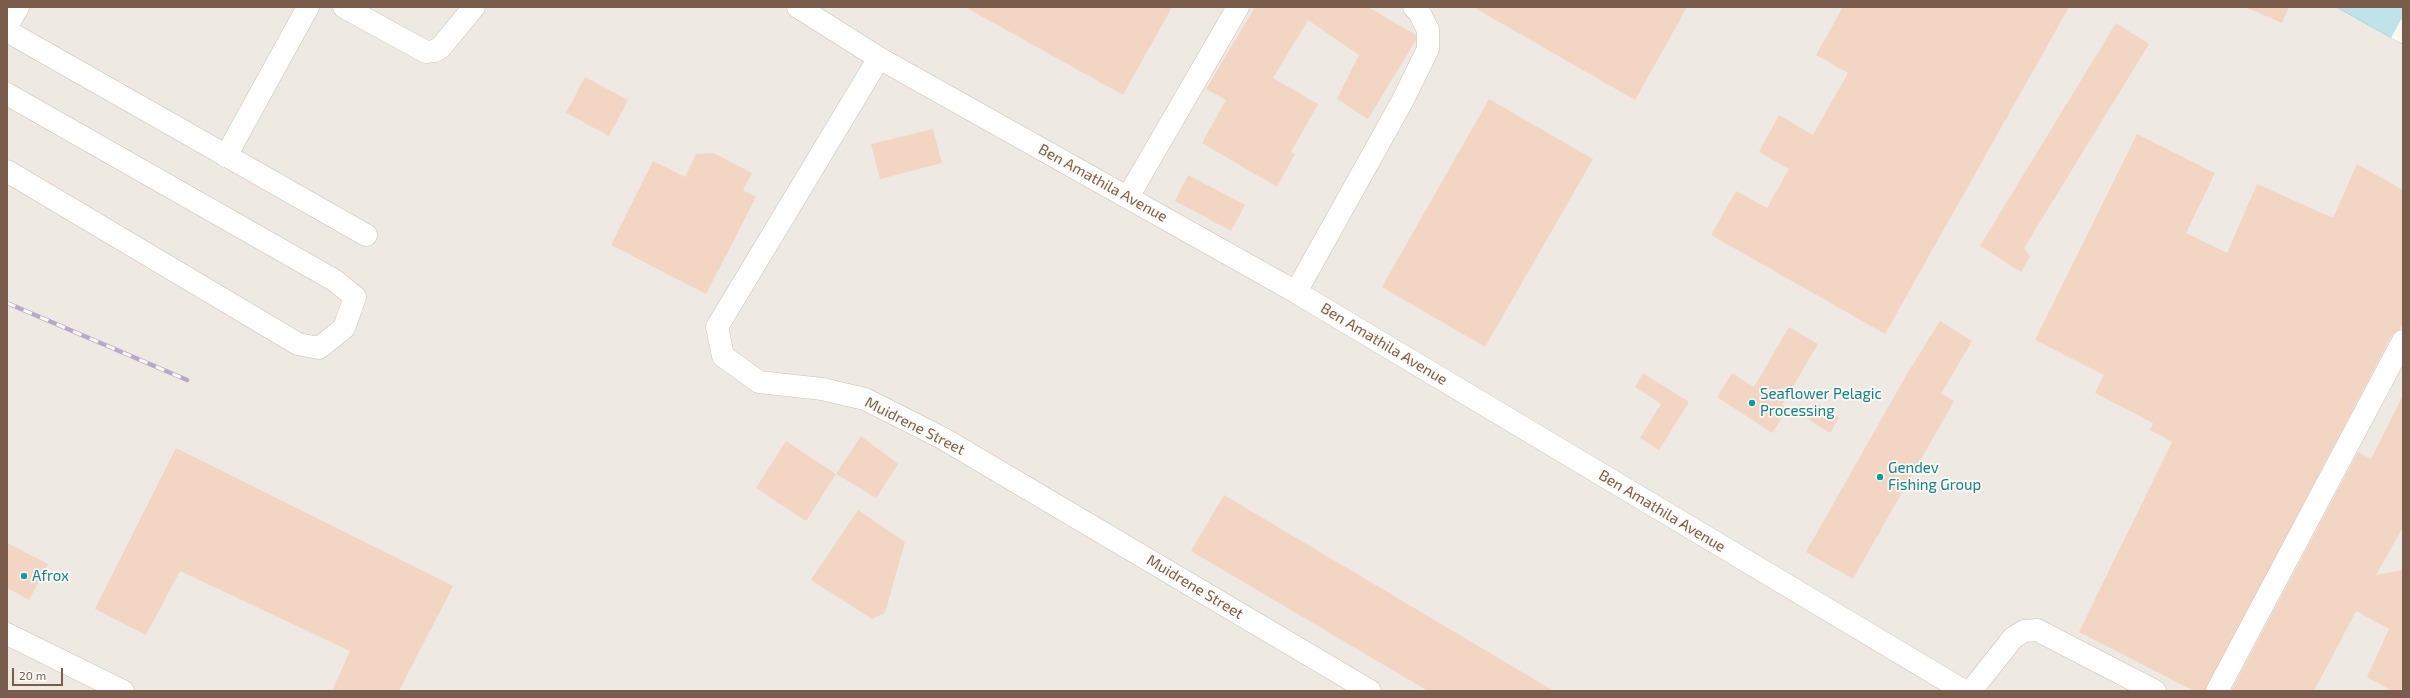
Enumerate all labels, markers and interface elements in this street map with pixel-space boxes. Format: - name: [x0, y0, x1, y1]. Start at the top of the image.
- street label: Ben Amathila Avenue: [1035, 140, 1171, 226]
- street label: Ben Amathila Avenue: [1317, 299, 1451, 389]
- place label: Seaflower Pelagic Processing: [1760, 385, 1882, 420]
- street label: Muidrene Street: [862, 393, 968, 459]
- marker: Seaflower Pelagic Processing: [1747, 398, 1757, 408]
- place label: Gendev Fishing Group: [1888, 459, 1981, 494]
- street label: Ben Amathila Avenue: [1595, 466, 1729, 556]
- marker: Gendev Fishing Group: [1875, 472, 1885, 482]
- street label: Muidrene Street: [1143, 551, 1247, 623]
- place label: Afrox: [32, 567, 69, 585]
- marker: Afrox: [19, 571, 29, 581]
- scale bar: [14, 660, 65, 686]
- text: 20 m: [19, 668, 46, 682]

